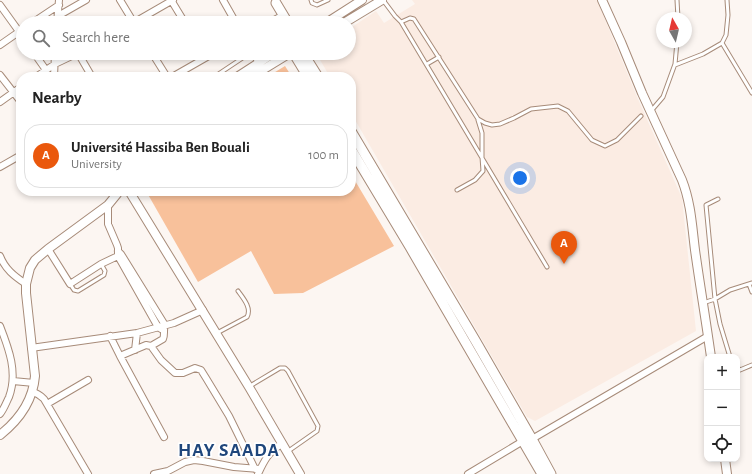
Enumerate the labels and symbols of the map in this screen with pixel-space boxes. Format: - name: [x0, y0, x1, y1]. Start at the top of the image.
- north arrow: [656, 12, 692, 48]
- your location: [510, 168, 530, 188]
- pin: A: [551, 231, 577, 264]
- district label: HAY SAADA: [178, 441, 280, 460]

